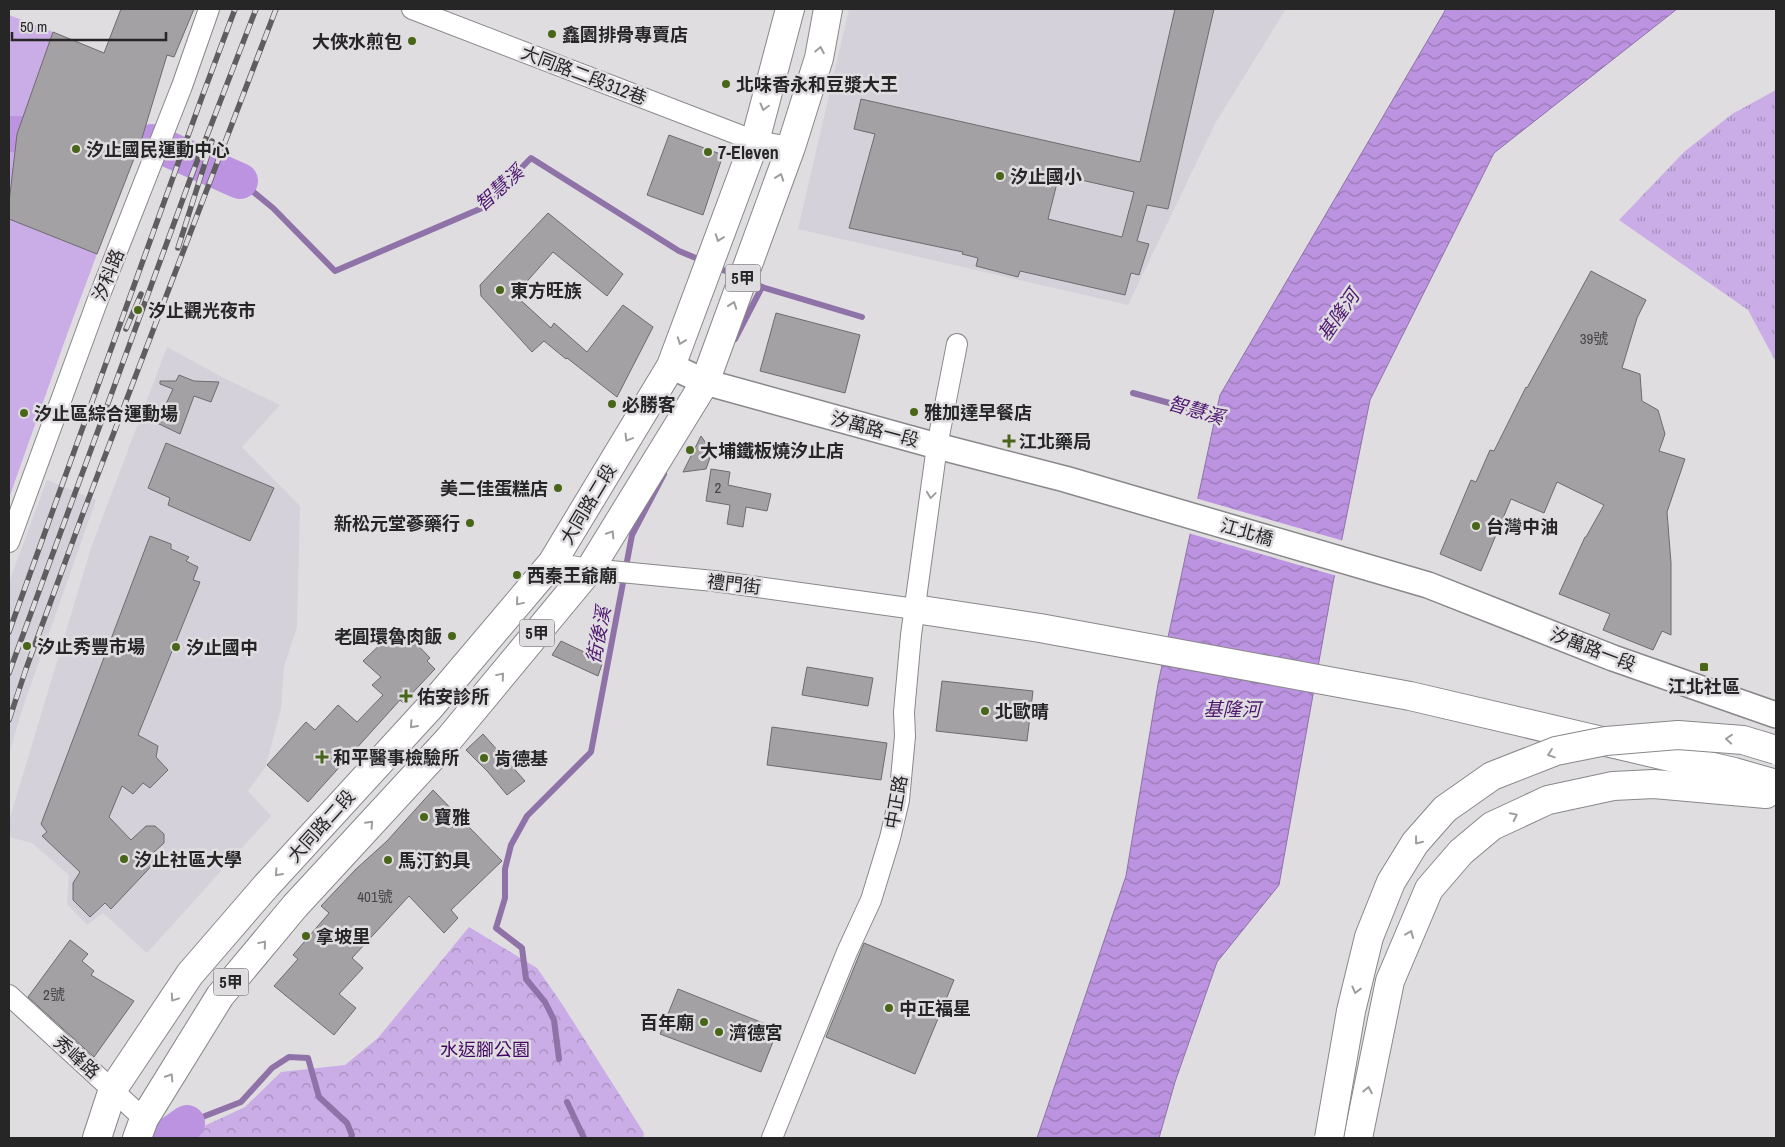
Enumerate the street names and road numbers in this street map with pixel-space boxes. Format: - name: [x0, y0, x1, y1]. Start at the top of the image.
- street label: 大同路二段312巷: [518, 40, 650, 110]
- street label: 汐科路: [86, 245, 130, 305]
- road number: 5甲: [726, 264, 760, 292]
- street label: 汐萬路一段: [828, 405, 922, 453]
- street label: 大同路二段: [554, 459, 622, 549]
- street label: 江北橋: [1218, 513, 1276, 551]
- street label: 禮門街: [706, 568, 762, 600]
- road number: 5甲: [520, 620, 554, 646]
- street label: 汐萬路一段: [1547, 621, 1639, 677]
- street label: 中正路: [879, 773, 913, 831]
- street label: 大同路二段: [282, 784, 360, 868]
- road number: 5甲: [214, 969, 248, 996]
- street label: 秀峰路: [49, 1030, 105, 1084]

